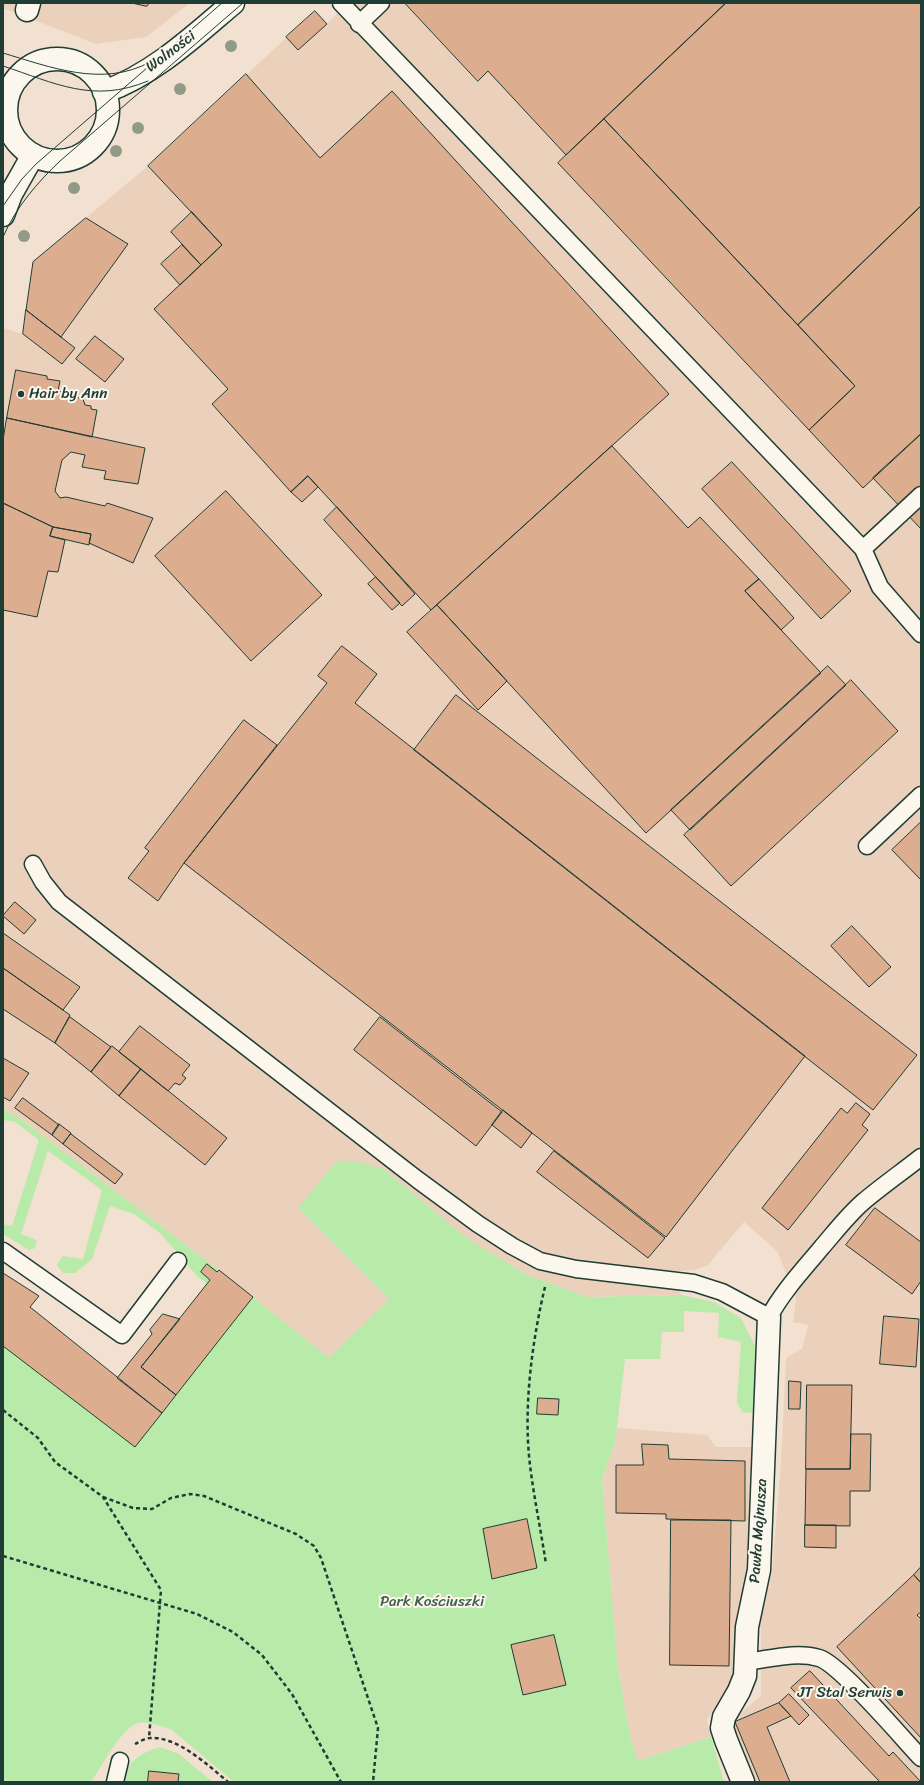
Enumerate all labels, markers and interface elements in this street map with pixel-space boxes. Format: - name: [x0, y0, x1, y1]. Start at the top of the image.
- street label: Wolności: [143, 27, 199, 77]
- place label: Hair by Ann: [29, 385, 107, 403]
- marker: Hair by Ann: [16, 389, 26, 399]
- street label: Pawła Majnusza: [746, 1478, 772, 1584]
- park label: Park Kościuszki: [380, 1593, 484, 1611]
- place label: JT Stal Serwis: [797, 1684, 892, 1702]
- marker: JT Stal Serwis: [895, 1688, 905, 1698]

